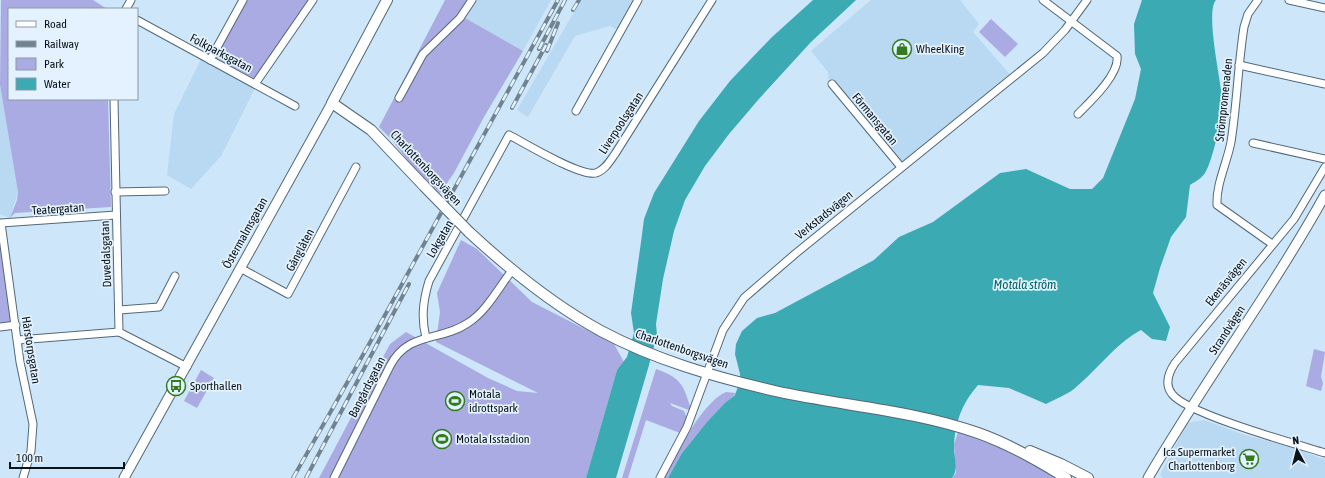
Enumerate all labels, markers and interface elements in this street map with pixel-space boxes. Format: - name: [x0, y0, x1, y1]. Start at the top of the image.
- legend: [8, 8, 138, 100]
- text: Road: [44, 17, 67, 31]
- street label: Folkparksgatan: [188, 31, 254, 75]
- text: Railway: [44, 37, 79, 51]
- shop icon: WheelKing: [891, 38, 913, 60]
- place label: WheelKing: [916, 42, 965, 56]
- text: Park: [44, 57, 65, 71]
- street label: Strömpromenaden: [1213, 58, 1235, 142]
- text: Water: [44, 77, 71, 91]
- street label: Liverpoolsgatan: [596, 89, 646, 157]
- street label: Förmansgatan: [849, 90, 901, 148]
- street label: Charlottenborgsvägen: [388, 128, 464, 208]
- street label: Verkstadsvägen: [793, 188, 855, 242]
- street label: Östermalmsgatan: [220, 195, 270, 271]
- street label: Teatergatan: [31, 200, 85, 218]
- street label: Lokgatan: [424, 218, 456, 260]
- street label: Duvedalsgatan: [98, 220, 114, 288]
- street label: Gånglåten: [283, 226, 317, 274]
- street label: Ekenäsvägen: [1202, 255, 1250, 309]
- water label: Motala ström: [994, 277, 1057, 292]
- street label: Strandvägen: [1206, 303, 1248, 357]
- street label: Hårstorpsgatan: [19, 315, 43, 385]
- street label: Charlottenborgsvägen: [634, 326, 730, 372]
- street label: Bangårdsgatan: [346, 354, 388, 420]
- bus stop icon: Sporthallen: [165, 375, 187, 397]
- place label: Sporthallen: [190, 379, 242, 393]
- place label: Motala idrottspark: [469, 387, 519, 415]
- sports icon: Motala idrottspark: [444, 390, 466, 412]
- sports icon: Motala Isstadion: [431, 428, 453, 450]
- north arrow: [1277, 430, 1317, 470]
- place label: Motala Isstadion: [456, 432, 530, 446]
- text: N: [1292, 434, 1300, 446]
- scale bar: [10, 444, 124, 470]
- place label: Ica Supermarket Charlottenborg: [1163, 445, 1236, 473]
- supermarket icon: Ica Supermarket Charlottenborg: [1238, 448, 1260, 470]
- text: 100 m: [16, 451, 43, 465]

